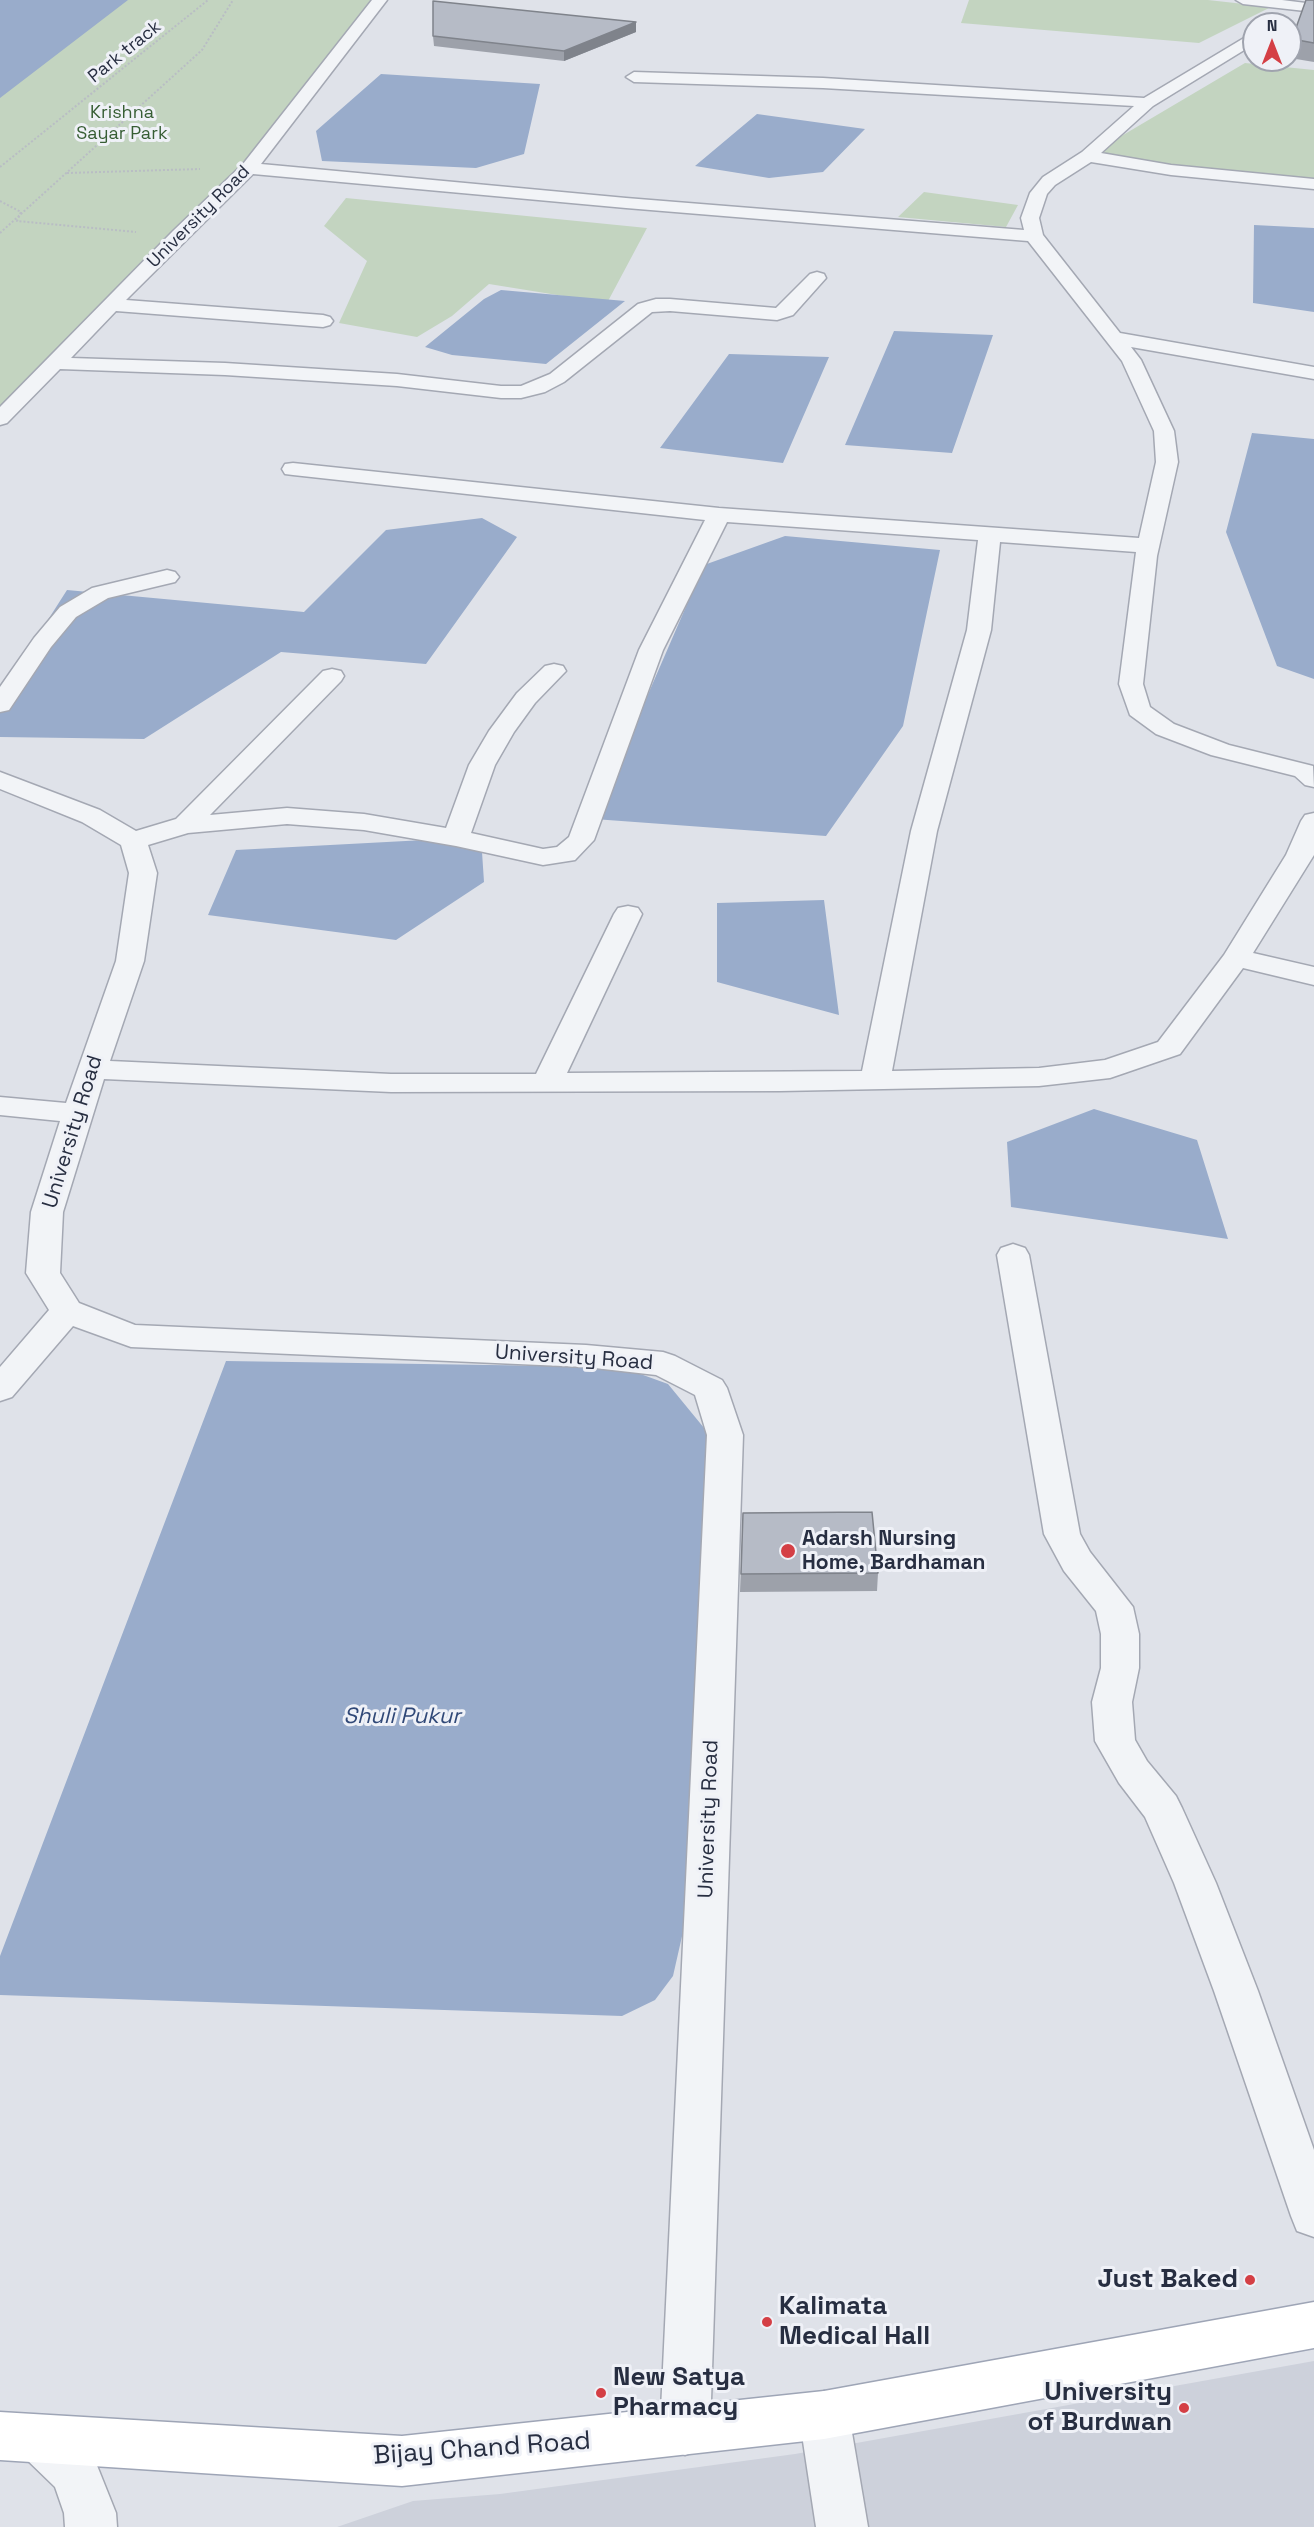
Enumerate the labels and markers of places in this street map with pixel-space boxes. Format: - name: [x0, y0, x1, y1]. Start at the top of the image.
- place label: Adarsh Nursing Home, Bardhaman: [802, 1526, 986, 1576]
- marker: Adarsh Nursing Home, Bardhaman: [779, 1542, 797, 1560]
- place label: Just Baked: [1097, 2264, 1238, 2296]
- marker: Just Baked: [1243, 2273, 1257, 2287]
- place label: Kalimata Medical Hall: [779, 2291, 930, 2352]
- marker: Kalimata Medical Hall: [760, 2315, 774, 2329]
- place label: New Satya Pharmacy: [613, 2362, 745, 2424]
- place label: University of Burdwan: [1027, 2377, 1172, 2438]
- marker: New Satya Pharmacy: [594, 2386, 608, 2400]
- marker: University of Burdwan: [1177, 2401, 1191, 2415]

